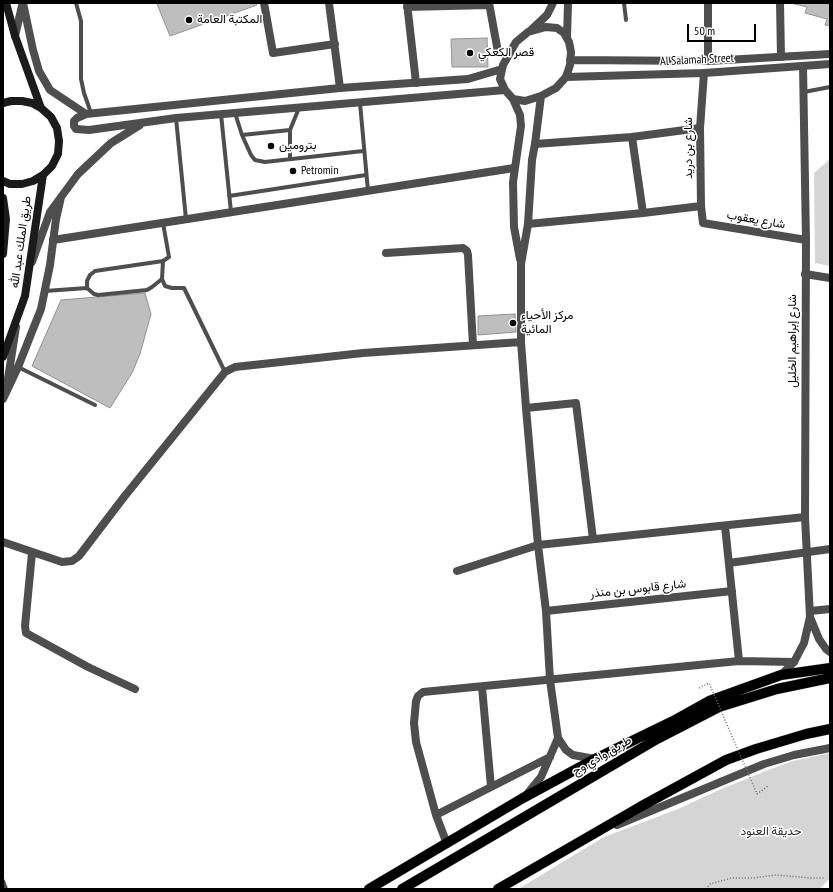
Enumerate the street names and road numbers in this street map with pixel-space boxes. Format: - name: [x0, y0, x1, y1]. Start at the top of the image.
- street label: Al Salamah Street: [660, 51, 734, 69]
- street label: شارع بن دريد: [682, 117, 696, 179]
- street label: طريق الملك عبد الله: [7, 195, 35, 289]
- street label: شارع يعقوب: [726, 208, 786, 232]
- street label: شارع إبراهيم الخليل: [786, 294, 800, 388]
- street label: شارع قابوس بن منذر: [589, 577, 687, 601]
- street label: طريق وادي وج: [570, 733, 634, 779]

